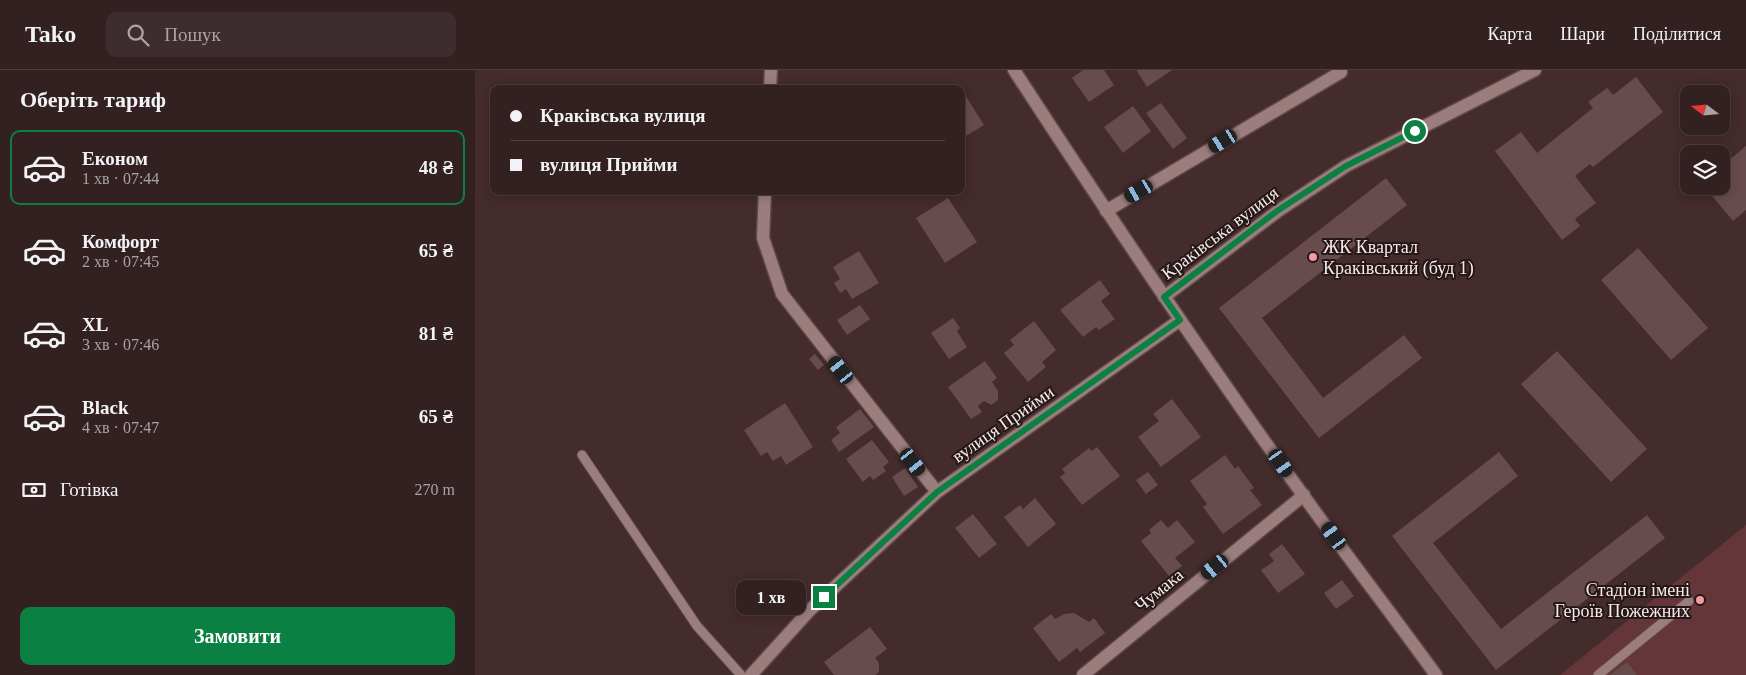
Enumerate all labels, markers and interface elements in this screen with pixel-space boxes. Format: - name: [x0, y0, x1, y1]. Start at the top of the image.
- search box: [106, 12, 456, 57]
- text: Tako: [25, 21, 76, 47]
- icon: search: [124, 21, 152, 49]
- text: Пошук: [164, 24, 221, 45]
- text: Карта: [1488, 24, 1532, 44]
- text: Шари: [1560, 24, 1605, 44]
- text: Поділитися: [1633, 24, 1721, 44]
- north arrow: [1680, 85, 1730, 135]
- map controls: [1680, 85, 1730, 195]
- text: Оберіть тариф: [20, 87, 166, 112]
- text: Краківська вулиця: [540, 105, 705, 126]
- route start: [1404, 120, 1426, 142]
- car: [1206, 127, 1239, 155]
- icon: car: [22, 145, 67, 190]
- button: layers: [1680, 145, 1730, 195]
- text: Економ: [82, 148, 148, 169]
- text: вулиця Прийми: [540, 154, 677, 175]
- text: 48 ₴: [419, 157, 453, 178]
- text: 1 хв · 07:44: [82, 170, 159, 187]
- car: [1122, 177, 1155, 205]
- street label: Краківська вулиця: [1158, 183, 1282, 283]
- icon: car: [22, 228, 67, 273]
- text: Комфорт: [82, 231, 159, 252]
- place label: ЖК Квартал Краківський (буд 1): [1323, 237, 1474, 279]
- text: 65 ₴: [419, 240, 453, 261]
- marker: ЖК Квартал Краківський (буд 1): [1307, 251, 1319, 263]
- text: 2 хв · 07:45: [82, 253, 159, 270]
- icon: car: [22, 311, 67, 356]
- text: XL: [82, 314, 108, 335]
- text: 81 ₴: [419, 323, 453, 344]
- text: 3 хв · 07:46: [82, 336, 159, 353]
- car: [825, 354, 856, 386]
- street label: вулиця Прийми: [948, 381, 1058, 466]
- icon: car: [22, 394, 67, 439]
- text: Black: [82, 397, 128, 418]
- text: 65 ₴: [419, 406, 453, 427]
- text: 4 хв · 07:47: [82, 419, 159, 436]
- car: [897, 446, 928, 478]
- car: [1266, 446, 1295, 480]
- icon: cash: [20, 476, 48, 504]
- text: Готівка: [60, 479, 119, 500]
- text: 270 m: [415, 481, 455, 498]
- car: [1319, 519, 1348, 553]
- car: [1198, 552, 1231, 582]
- street label: Чумака: [1131, 565, 1187, 615]
- callout: 1 хв: [737, 580, 807, 614]
- place label: Стадіон імені Героїв Пожежних: [1555, 580, 1690, 621]
- route end: [813, 586, 835, 608]
- text: 1 хв: [757, 589, 785, 606]
- marker: Стадіон імені Героїв Пожежних: [1694, 594, 1706, 606]
- button: Замовити: [20, 607, 455, 665]

